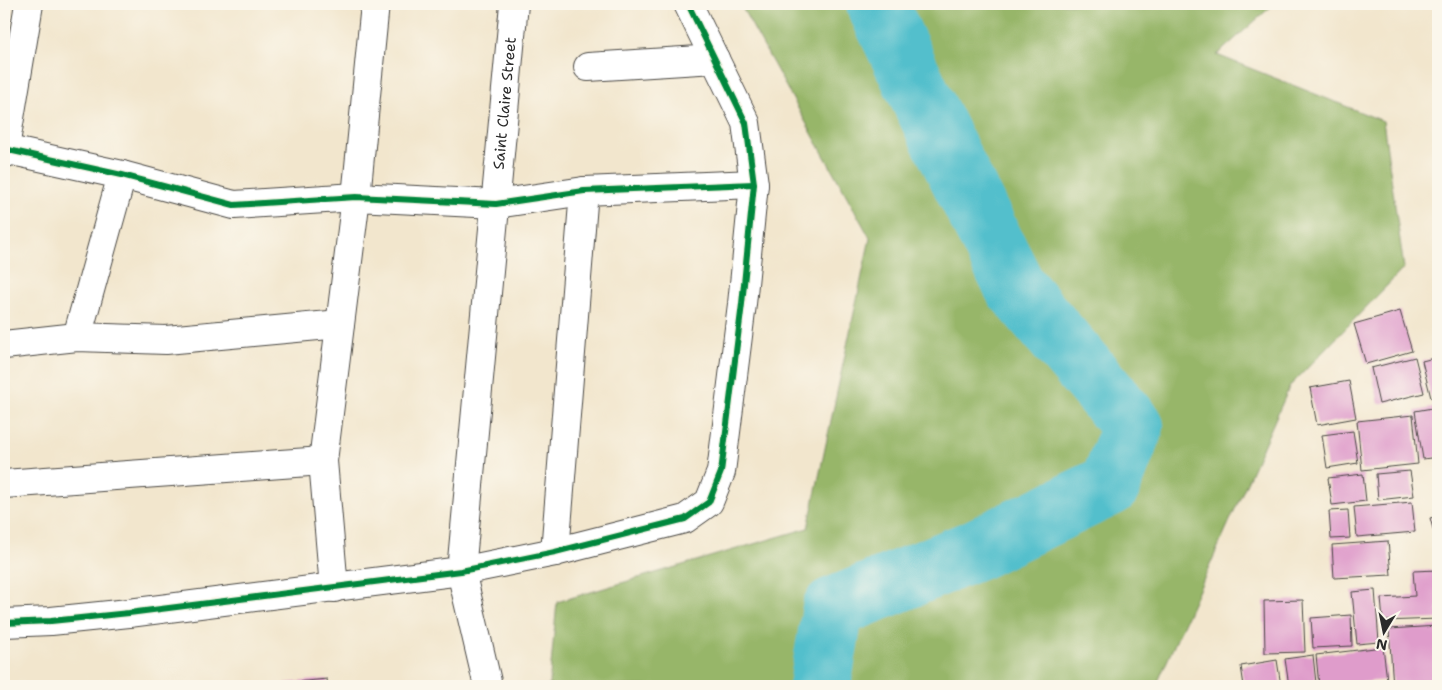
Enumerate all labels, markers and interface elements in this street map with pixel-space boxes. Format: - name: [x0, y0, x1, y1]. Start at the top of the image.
- street label: Saint Claire Street: [489, 36, 521, 170]
- north arrow: [1360, 608, 1410, 658]
- text: N: [1375, 635, 1389, 655]

